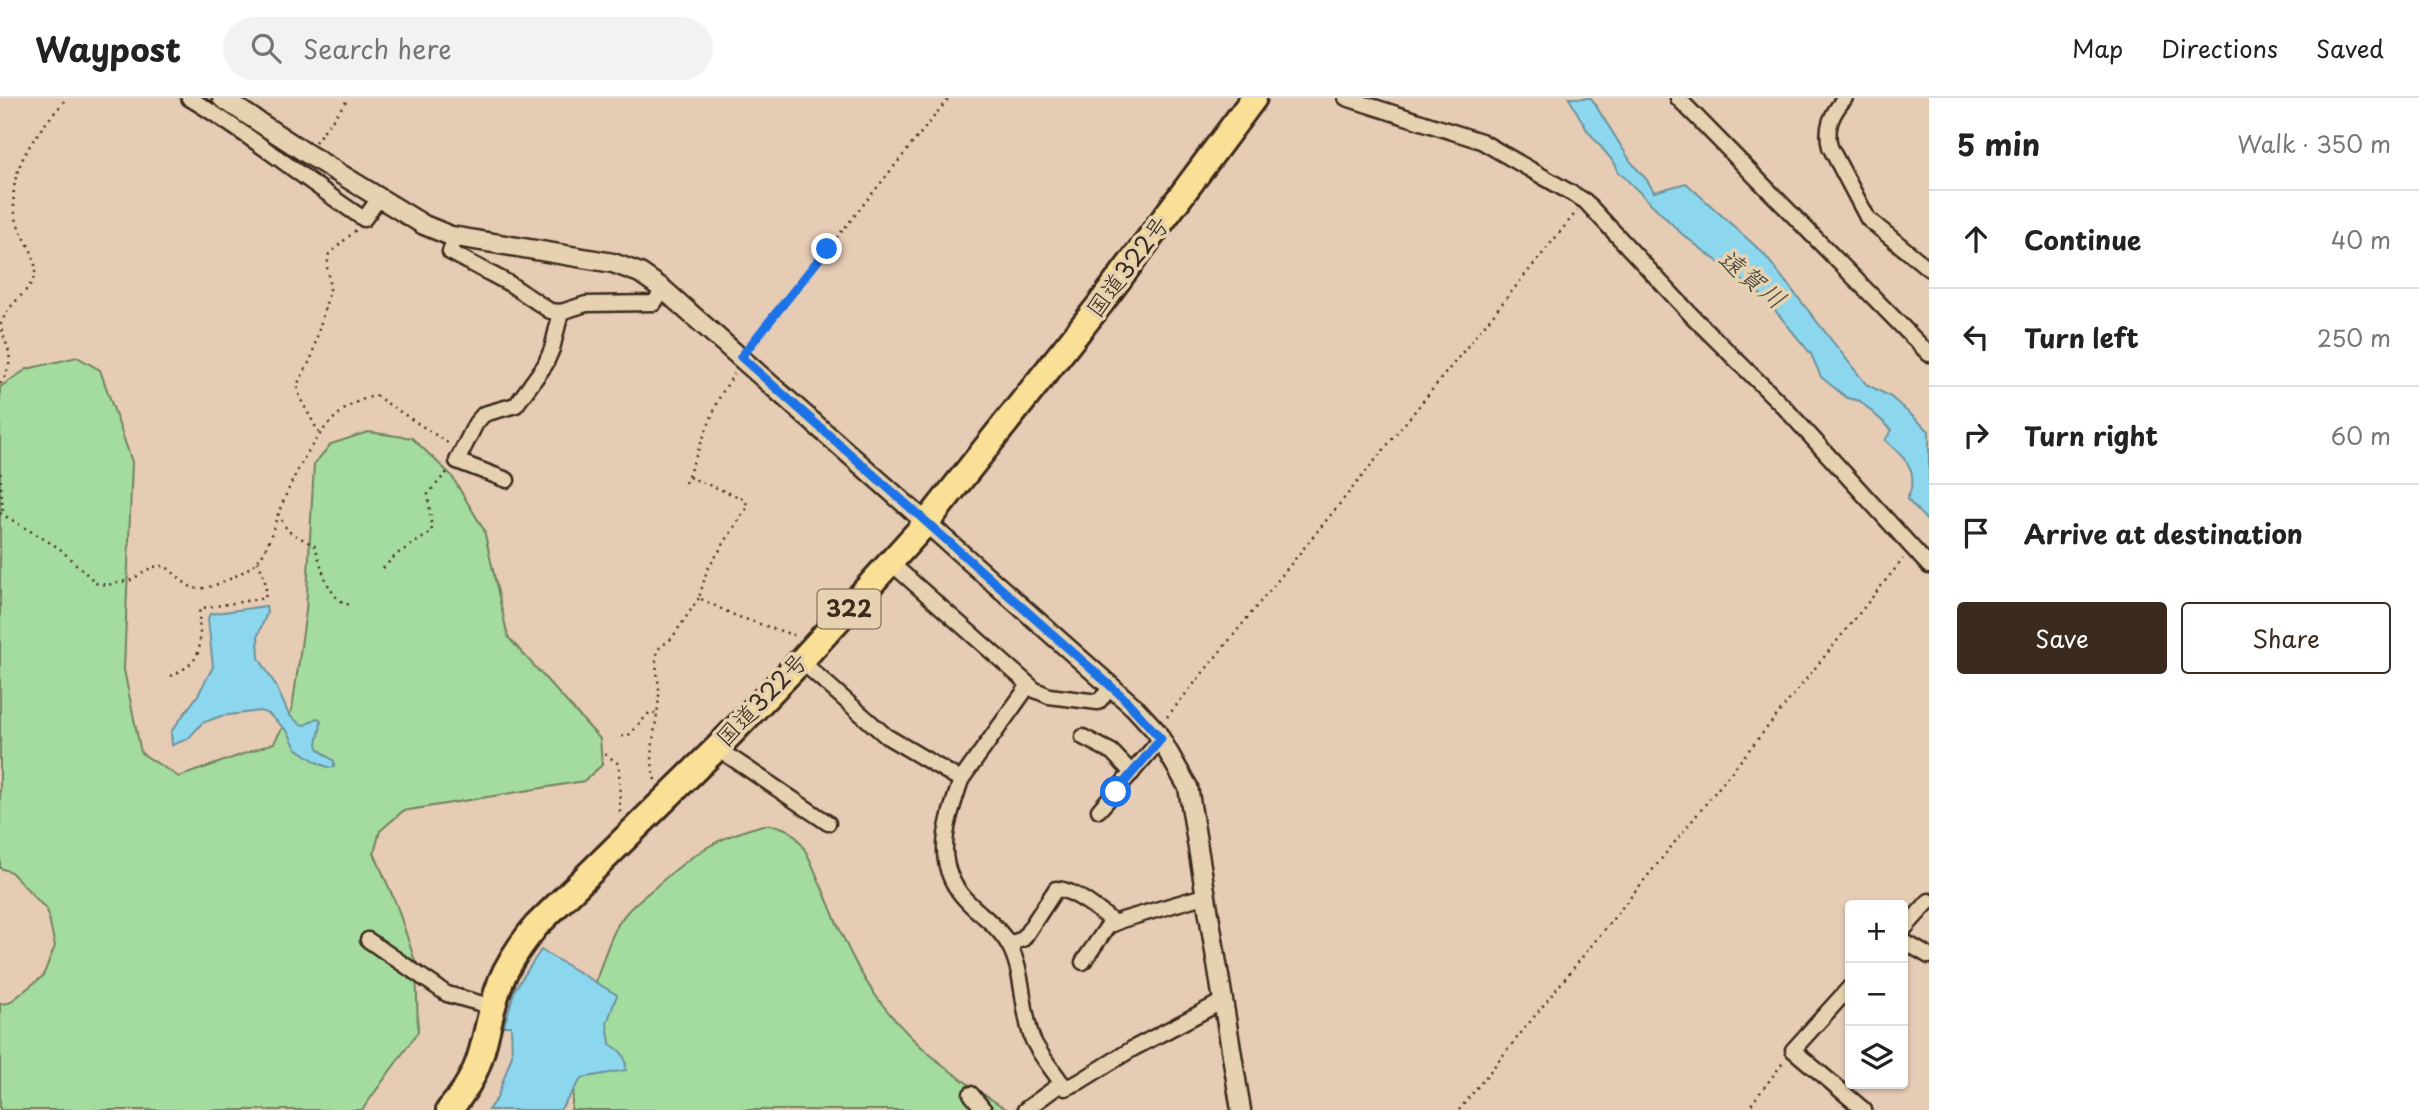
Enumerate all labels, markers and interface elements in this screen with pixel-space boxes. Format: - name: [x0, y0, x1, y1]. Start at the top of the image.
- search box: [223, 17, 713, 80]
- text: Waypost: [35, 23, 181, 73]
- icon: search: [247, 29, 285, 67]
- text: Search here: [303, 29, 452, 68]
- text: Map: [2072, 30, 2123, 66]
- text: Directions: [2161, 30, 2278, 66]
- text: Saved: [2316, 30, 2384, 66]
- text: 5 min: [1957, 121, 2040, 166]
- text: Walk · 350 m: [2238, 126, 2391, 161]
- street label: 国道322号: [1076, 207, 1177, 324]
- icon: ahead: [1957, 220, 1995, 258]
- text: Continue: [2024, 220, 2141, 259]
- text: 40 m: [2331, 222, 2391, 257]
- route end: [811, 233, 842, 264]
- water label: 遠賀川: [1710, 238, 1796, 318]
- icon: left: [1957, 318, 1995, 356]
- text: Turn left: [2024, 318, 2139, 357]
- text: 250 m: [2317, 320, 2391, 355]
- icon: right: [1957, 416, 1995, 454]
- text: Turn right: [2024, 416, 2158, 455]
- text: 60 m: [2331, 418, 2391, 453]
- icon: arrive: [1957, 514, 1995, 552]
- text: Arrive at destination: [2024, 514, 2303, 553]
- road number: 322: [818, 589, 880, 628]
- button: Save: [1957, 602, 2167, 674]
- button: Share: [2181, 602, 2391, 674]
- street label: 国道322号: [706, 643, 815, 754]
- route start: [1100, 776, 1131, 807]
- map controls: [1845, 900, 1908, 1089]
- button: +: [1845, 900, 1908, 963]
- button: −: [1845, 963, 1908, 1026]
- button: layers: [1845, 1026, 1908, 1089]

